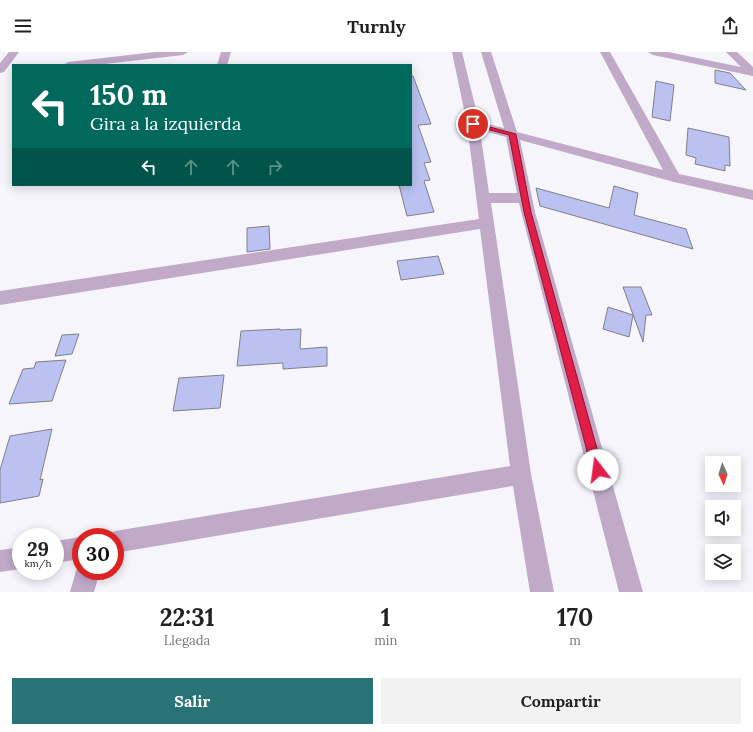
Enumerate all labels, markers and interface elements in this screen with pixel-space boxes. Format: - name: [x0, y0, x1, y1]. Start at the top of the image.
- icon: menu: [12, 15, 34, 37]
- text: Turnly: [347, 15, 406, 38]
- icon: share: [719, 15, 741, 37]
- text: 150 m: [90, 77, 167, 113]
- icon: left: [24, 80, 76, 132]
- pin: [456, 107, 490, 141]
- text: Gira a la izquierda: [90, 112, 241, 135]
- icon: arrive: [462, 113, 484, 135]
- icon: left: [138, 156, 160, 178]
- icon: ahead: [180, 156, 202, 178]
- icon: ahead: [222, 156, 244, 178]
- icon: right: [264, 156, 286, 178]
- position arrow: [577, 449, 619, 491]
- north arrow: [705, 456, 741, 492]
- map controls: [705, 456, 741, 580]
- button: sound: [705, 500, 741, 536]
- speed limit sign: 30: [72, 528, 124, 580]
- text: 29: [27, 536, 49, 561]
- button: layers: [705, 544, 741, 580]
- text: km/h: [24, 557, 52, 570]
- text: 22:31: [160, 602, 214, 633]
- text: 1: [381, 602, 391, 633]
- text: 170: [557, 602, 593, 633]
- text: Llegada: [164, 632, 210, 649]
- text: min: [374, 632, 397, 649]
- text: m: [569, 632, 581, 649]
- button: Salir: [12, 678, 373, 724]
- button: Compartir: [381, 678, 741, 724]

